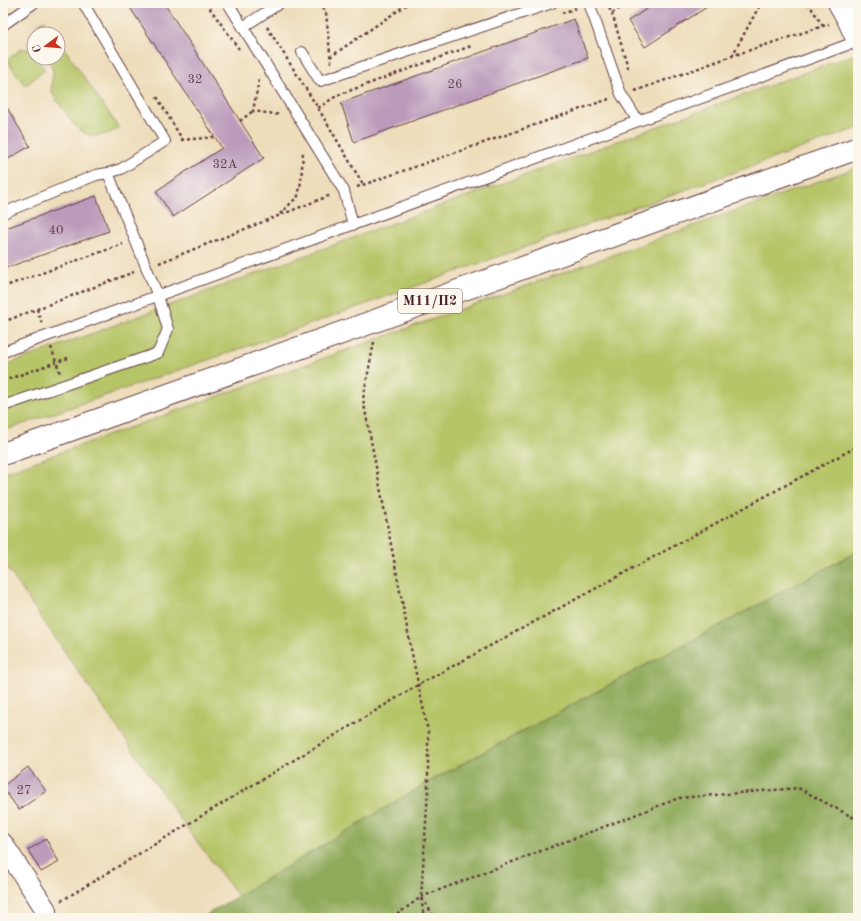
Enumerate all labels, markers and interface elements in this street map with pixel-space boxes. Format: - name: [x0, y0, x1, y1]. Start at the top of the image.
- north arrow: [26, 26, 66, 66]
- text: С: [32, 43, 44, 53]
- house number: 32: [187, 73, 203, 86]
- house number: 26: [447, 78, 463, 91]
- house number: 32А: [212, 158, 238, 171]
- house number: 40: [48, 224, 64, 237]
- road number: М11/П2: [398, 289, 462, 313]
- house number: 27: [16, 784, 32, 797]

